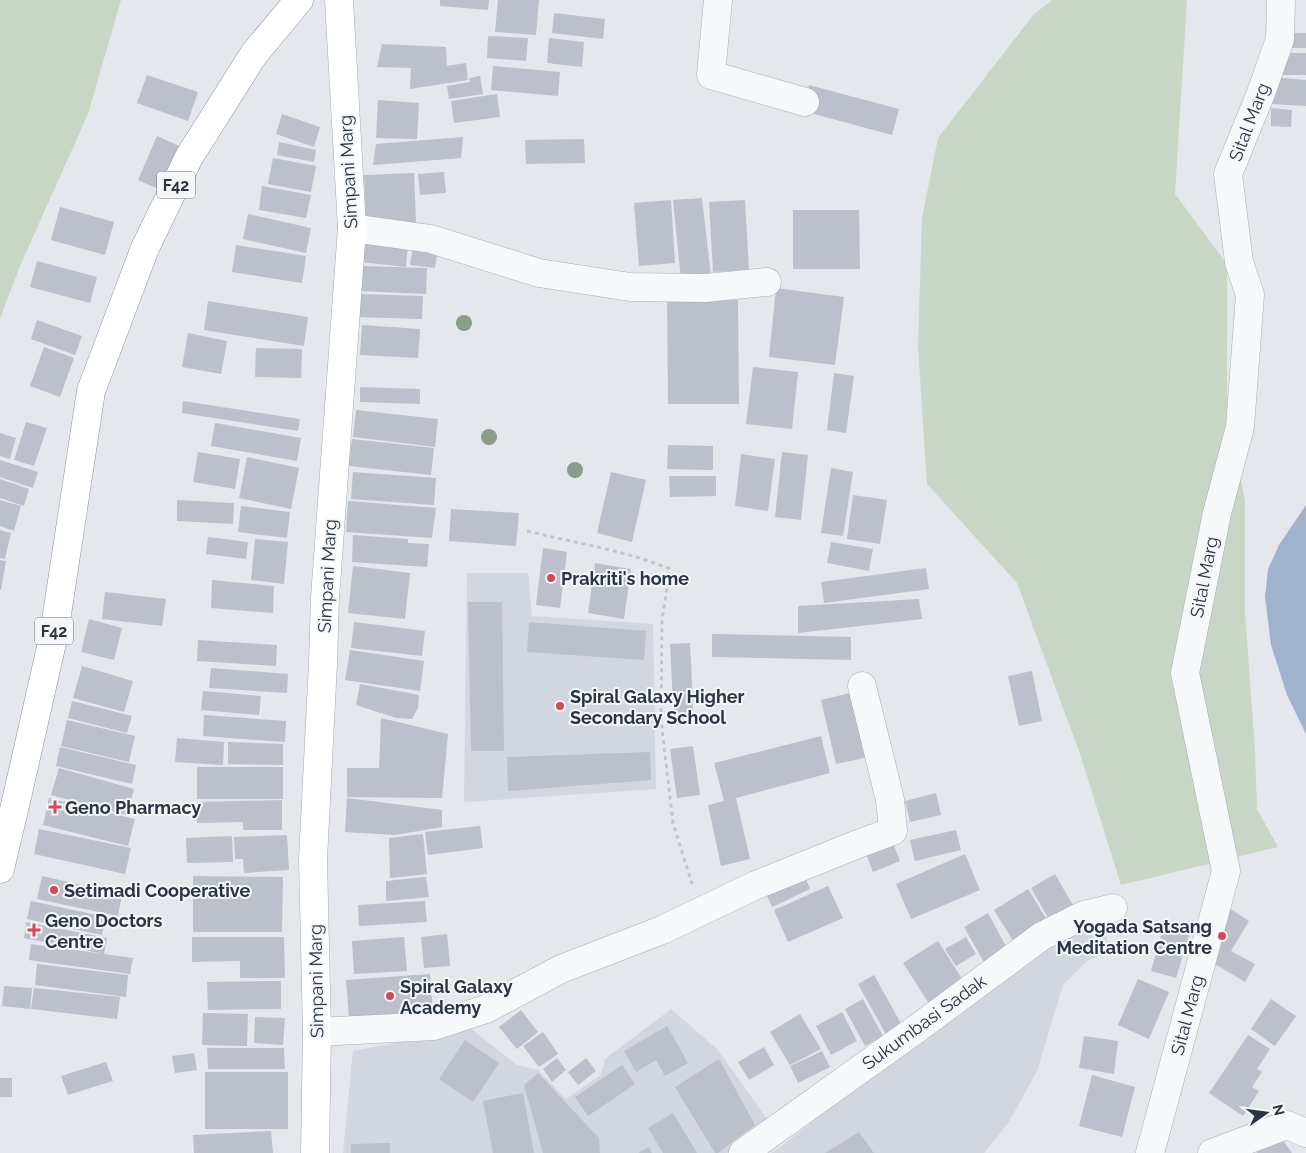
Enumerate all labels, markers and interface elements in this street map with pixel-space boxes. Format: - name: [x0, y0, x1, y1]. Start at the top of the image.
- street label: Sital Marg: [1224, 80, 1274, 164]
- street label: Simpani Marg: [335, 115, 361, 229]
- road number: F42: [157, 172, 195, 198]
- street label: Simpani Marg: [314, 519, 340, 633]
- street label: Sital Marg: [1186, 535, 1222, 619]
- place label: Prakriti's home: [561, 568, 689, 589]
- marker: Prakriti's home: [545, 572, 557, 584]
- road number: F42: [35, 618, 73, 644]
- place label: Spiral Galaxy Higher Secondary School: [570, 686, 745, 728]
- marker: Spiral Galaxy Higher Secondary School: [554, 700, 566, 712]
- place label: Geno Pharmacy: [65, 797, 201, 818]
- marker: Geno Pharmacy: [49, 801, 61, 813]
- place label: Setimadi Cooperative: [64, 880, 250, 901]
- marker: Setimadi Cooperative: [48, 884, 60, 896]
- place label: Geno Doctors Centre: [45, 910, 163, 952]
- place label: Yogada Satsang Meditation Centre: [1056, 916, 1212, 958]
- marker: Geno Doctors Centre: [27, 923, 41, 937]
- street label: Simpani Marg: [305, 924, 327, 1038]
- marker: Yogada Satsang Meditation Centre: [1216, 930, 1228, 942]
- street label: Sukumbasi Sadak: [858, 970, 990, 1074]
- street label: Sital Marg: [1166, 973, 1208, 1057]
- place label: Spiral Galaxy Academy: [400, 976, 513, 1018]
- marker: Spiral Galaxy Academy: [384, 990, 396, 1002]
- north arrow: [1241, 1088, 1291, 1138]
- text: N: [1270, 1103, 1288, 1117]

